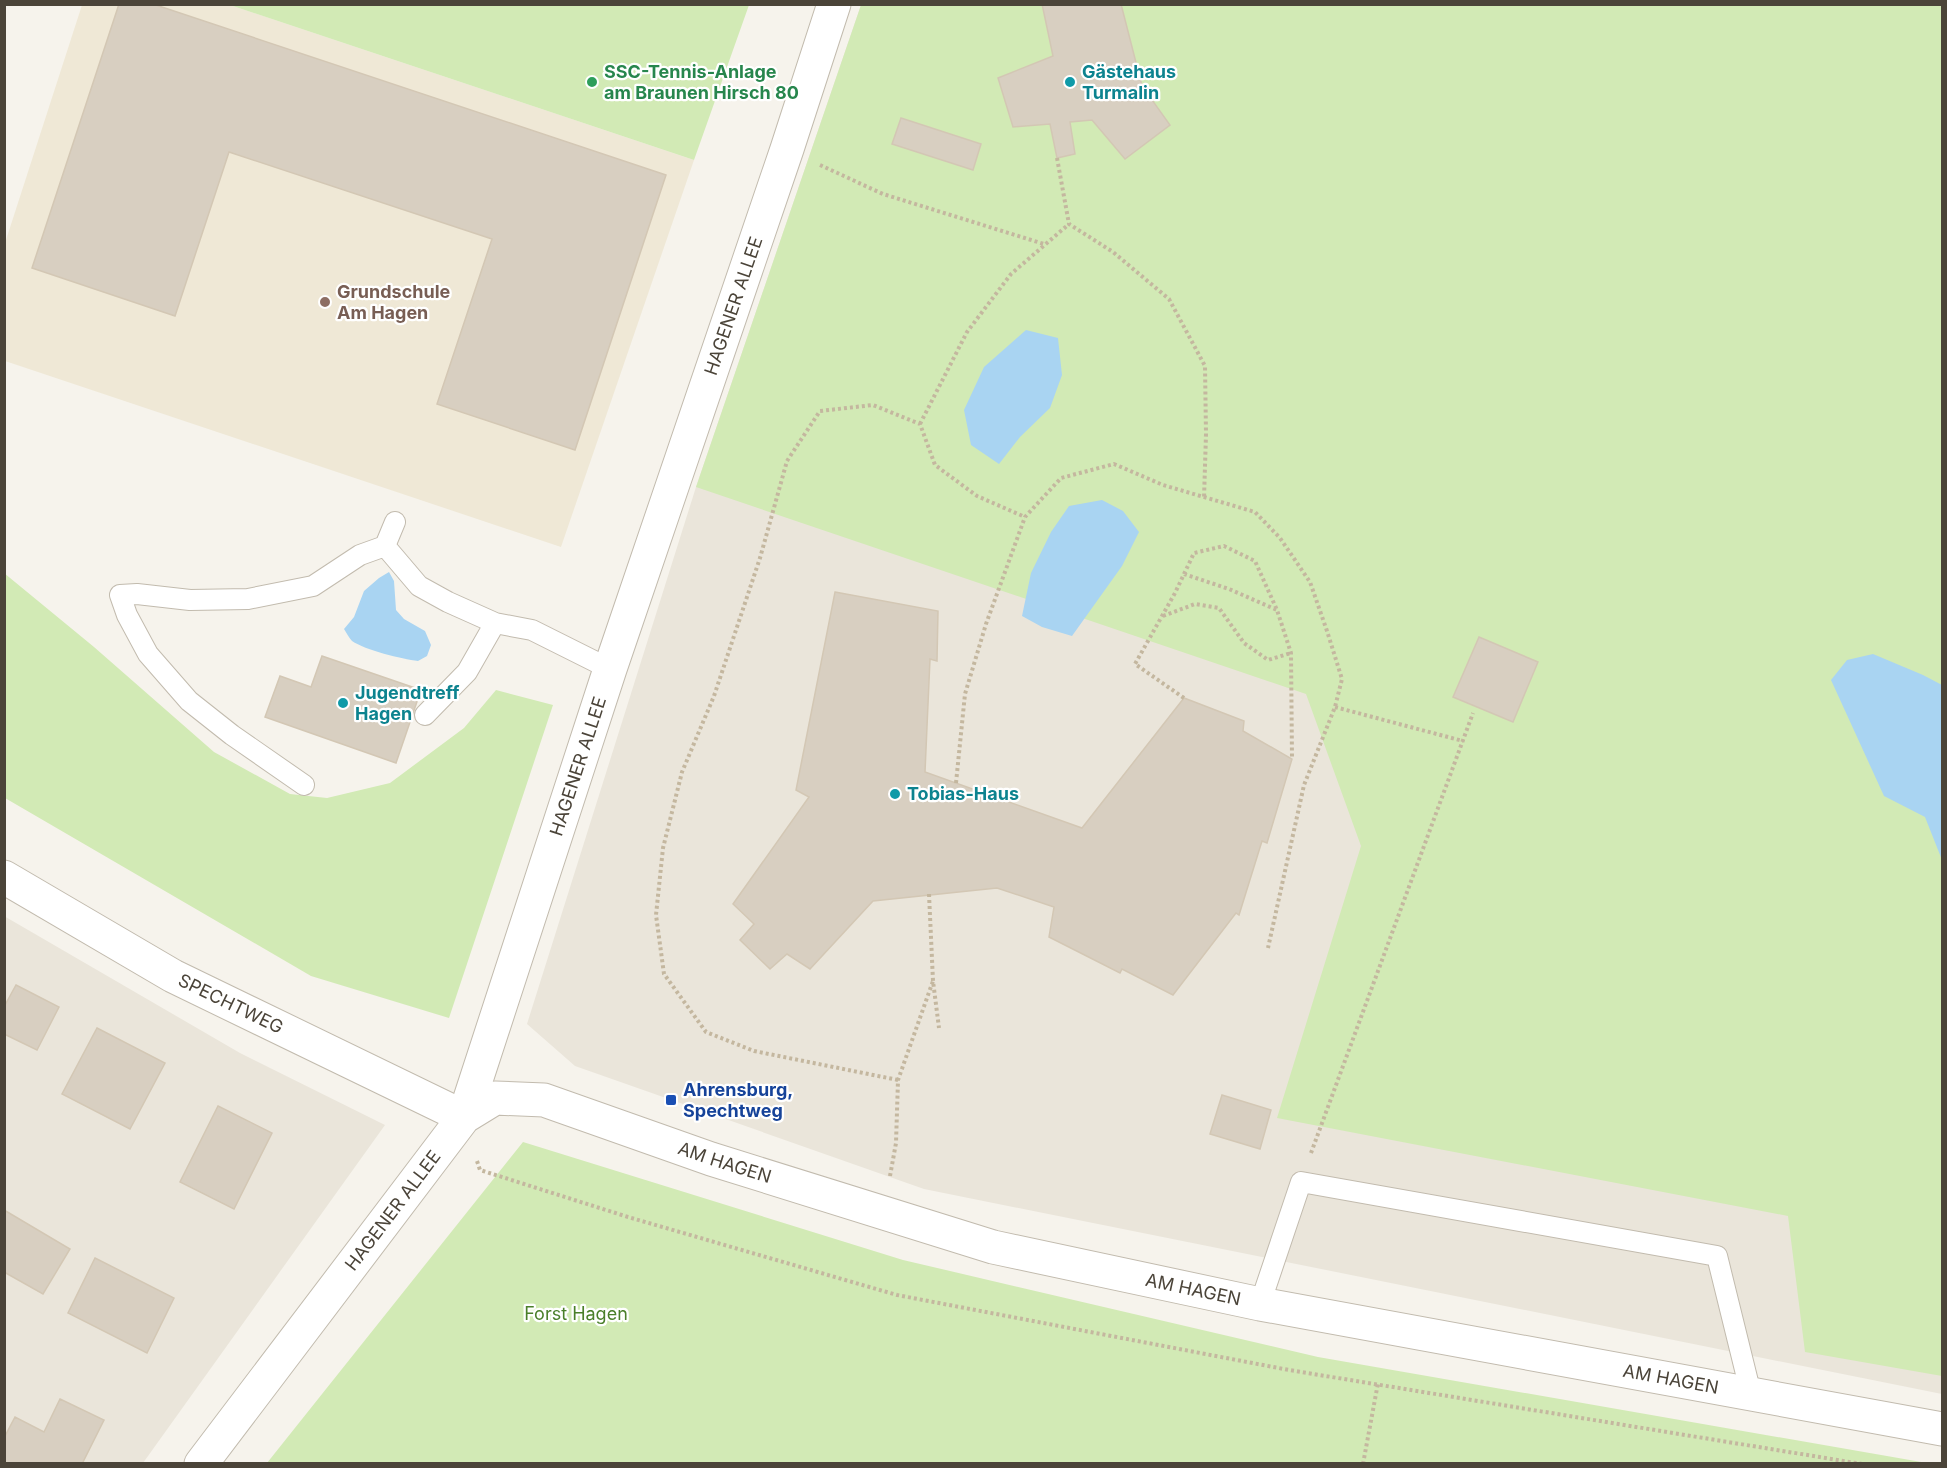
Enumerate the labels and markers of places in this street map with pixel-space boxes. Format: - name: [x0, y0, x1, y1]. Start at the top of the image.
- place label: SSC-Tennis-Anlage am Braunen Hirsch 80: [604, 61, 799, 103]
- place label: Gästehaus Turmalin: [1082, 61, 1176, 103]
- marker: SSC-Tennis-Anlage am Braunen Hirsch 80: [585, 75, 599, 89]
- marker: Gästehaus Turmalin: [1063, 75, 1077, 89]
- place label: Grundschule Am Hagen: [337, 281, 451, 323]
- marker: Grundschule Am Hagen: [318, 295, 332, 309]
- place label: Jugendtreff Hagen: [355, 682, 459, 724]
- marker: Jugendtreff Hagen: [336, 696, 350, 710]
- place label: Tobias-Haus: [907, 783, 1019, 804]
- marker: Tobias-Haus: [888, 787, 902, 801]
- place label: Ahrensburg, Spechtweg: [683, 1079, 793, 1121]
- marker: Ahrensburg, Spechtweg: [664, 1093, 678, 1107]

